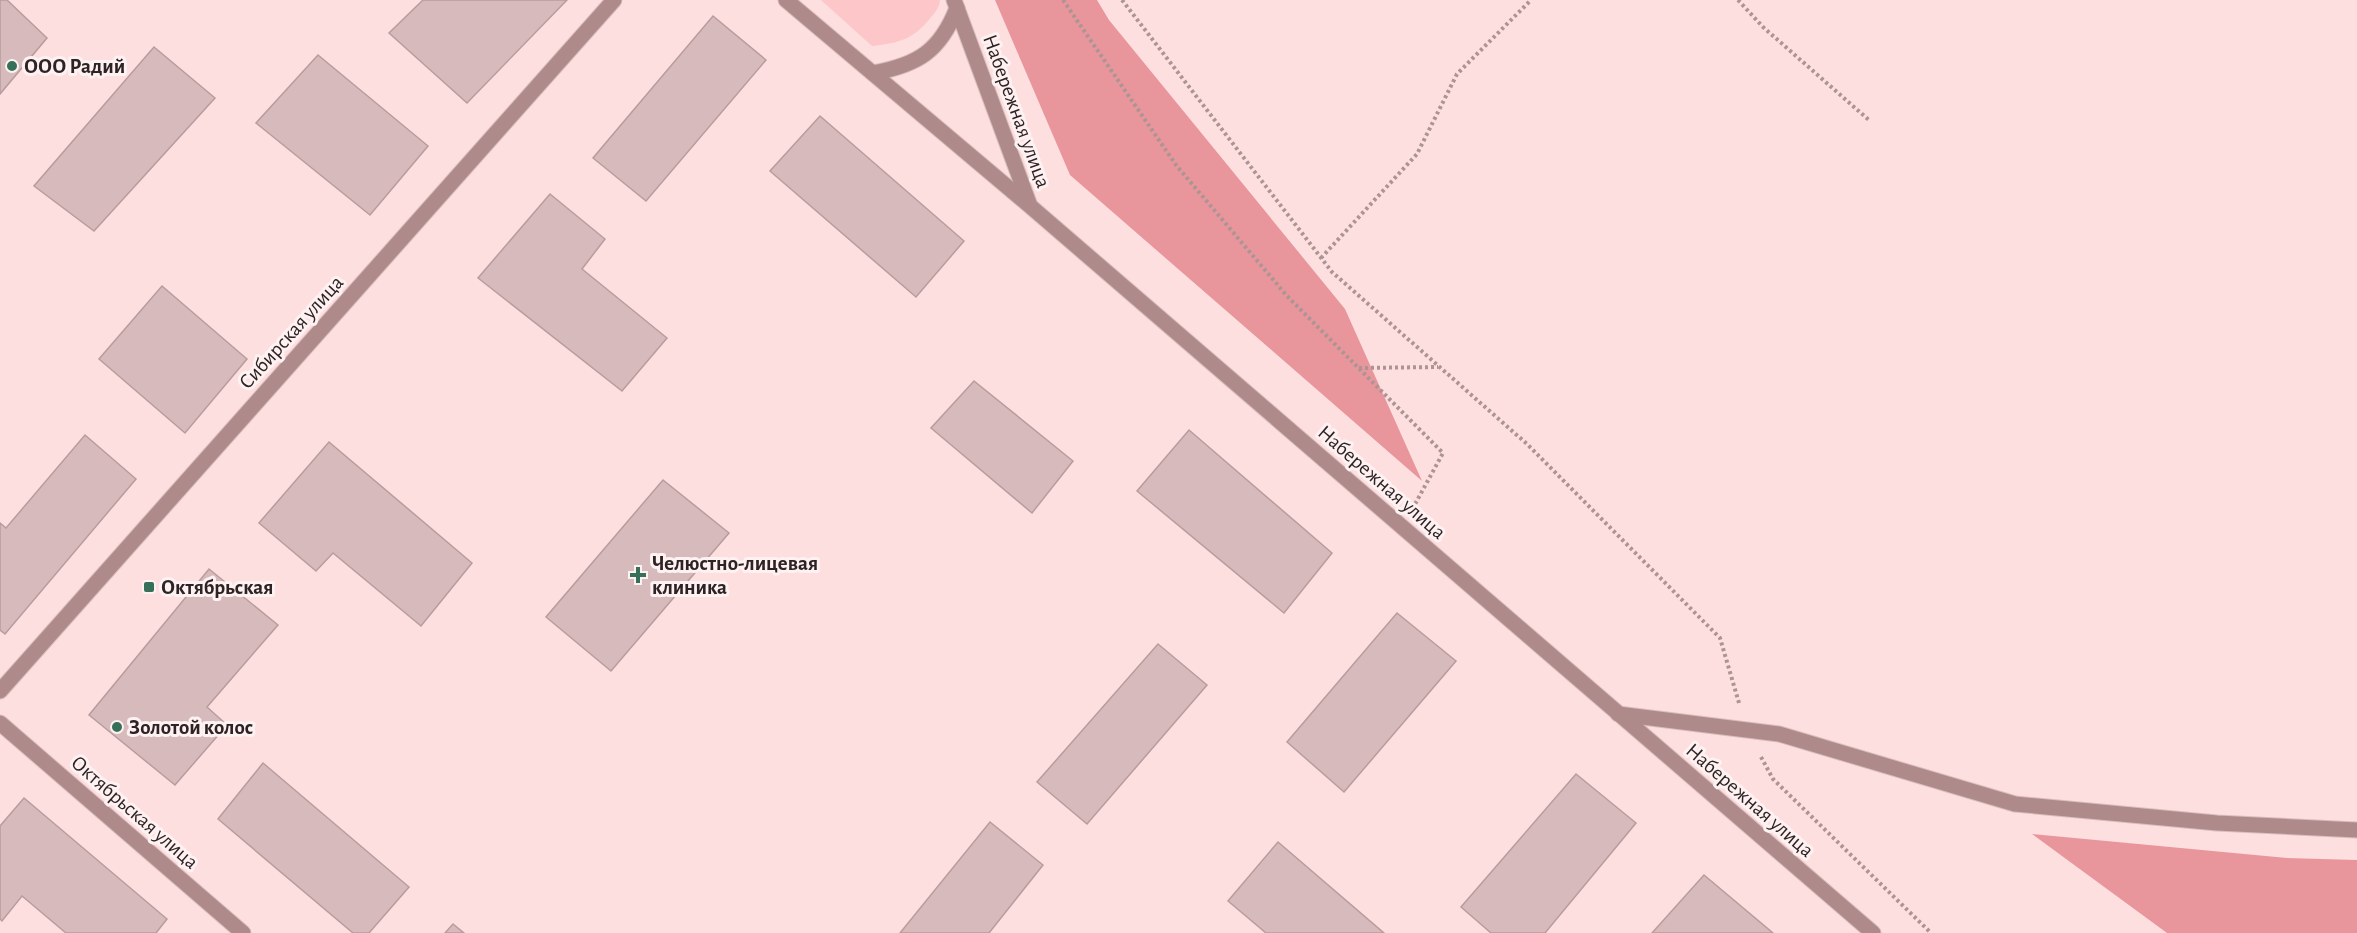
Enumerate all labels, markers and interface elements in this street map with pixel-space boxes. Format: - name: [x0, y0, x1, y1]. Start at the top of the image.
- street label: Набережная улица: [979, 32, 1054, 191]
- place label: ООО Радий: [24, 56, 125, 77]
- marker: ООО Радий: [5, 59, 19, 73]
- street label: Сибирская улица: [235, 271, 348, 393]
- street label: Набережная улица: [1314, 421, 1450, 544]
- place label: Челюстно-лицевая клиника: [652, 553, 818, 598]
- marker: Челюстно-лицевая клиника: [629, 566, 647, 584]
- place label: Октябрьская: [161, 577, 273, 598]
- marker: Октябрьская: [142, 580, 156, 594]
- place label: Золотой колос: [129, 717, 253, 738]
- marker: Золотой колос: [110, 720, 124, 734]
- street label: Набережная улица: [1682, 739, 1818, 862]
- street label: Октябрьская улица: [67, 752, 202, 873]

